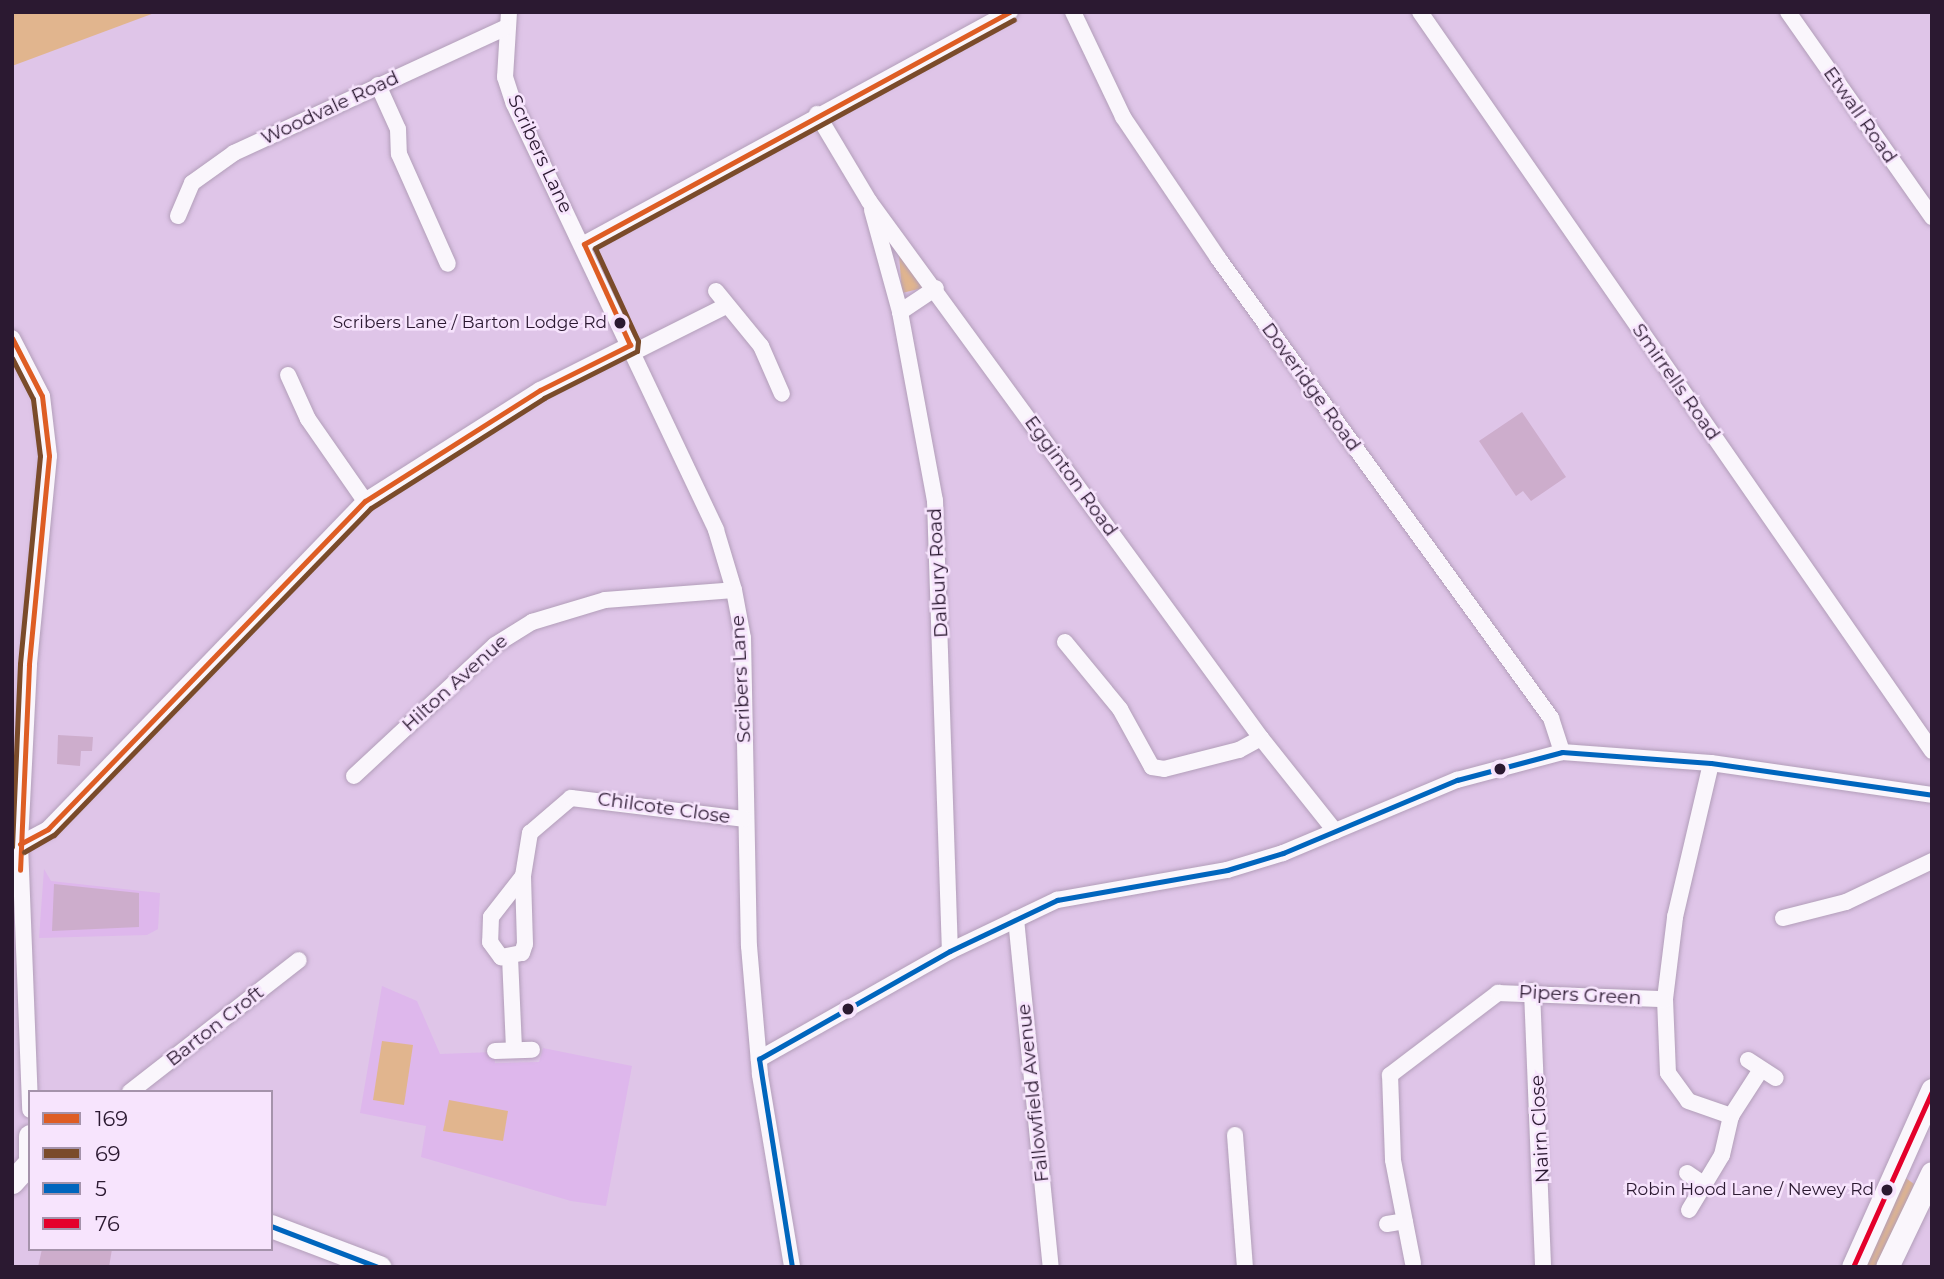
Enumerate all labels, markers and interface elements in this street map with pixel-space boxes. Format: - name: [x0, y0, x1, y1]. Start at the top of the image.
- street label: Etwall Road: [1818, 62, 1902, 168]
- street label: Woodvale Road: [258, 66, 402, 150]
- street label: Scribers Lane: [503, 91, 577, 217]
- place label: Scribers Lane / Barton Lodge Rd: [333, 313, 607, 333]
- marker: Scribers Lane / Barton Lodge Rd: [613, 316, 627, 330]
- street label: Doveridge Road: [1257, 318, 1365, 456]
- street label: Smirrells Road: [1627, 319, 1725, 445]
- street label: Egginton Road: [1020, 411, 1122, 541]
- street label: Dalbury Road: [923, 507, 953, 639]
- street label: Scribers Lane: [726, 615, 756, 743]
- street label: Hilton Avenue: [397, 630, 513, 736]
- unlabelled marker: [1493, 762, 1507, 776]
- street label: Chilcote Close: [596, 787, 732, 829]
- street label: Pipers Green: [1518, 980, 1642, 1010]
- street label: Barton Croft: [162, 981, 268, 1071]
- unlabelled marker: [841, 1002, 855, 1016]
- street label: Fallowfield Avenue: [1012, 1003, 1054, 1183]
- street label: Nairn Close: [1526, 1074, 1554, 1184]
- legend: [28, 1090, 273, 1251]
- text: 169: [95, 1106, 128, 1131]
- text: 69: [95, 1141, 121, 1166]
- text: 5: [95, 1176, 107, 1201]
- place label: Robin Hood Lane / Newey Rd: [1625, 1180, 1874, 1200]
- marker: Robin Hood Lane / Newey Rd: [1880, 1183, 1894, 1197]
- text: 76: [95, 1211, 120, 1236]

